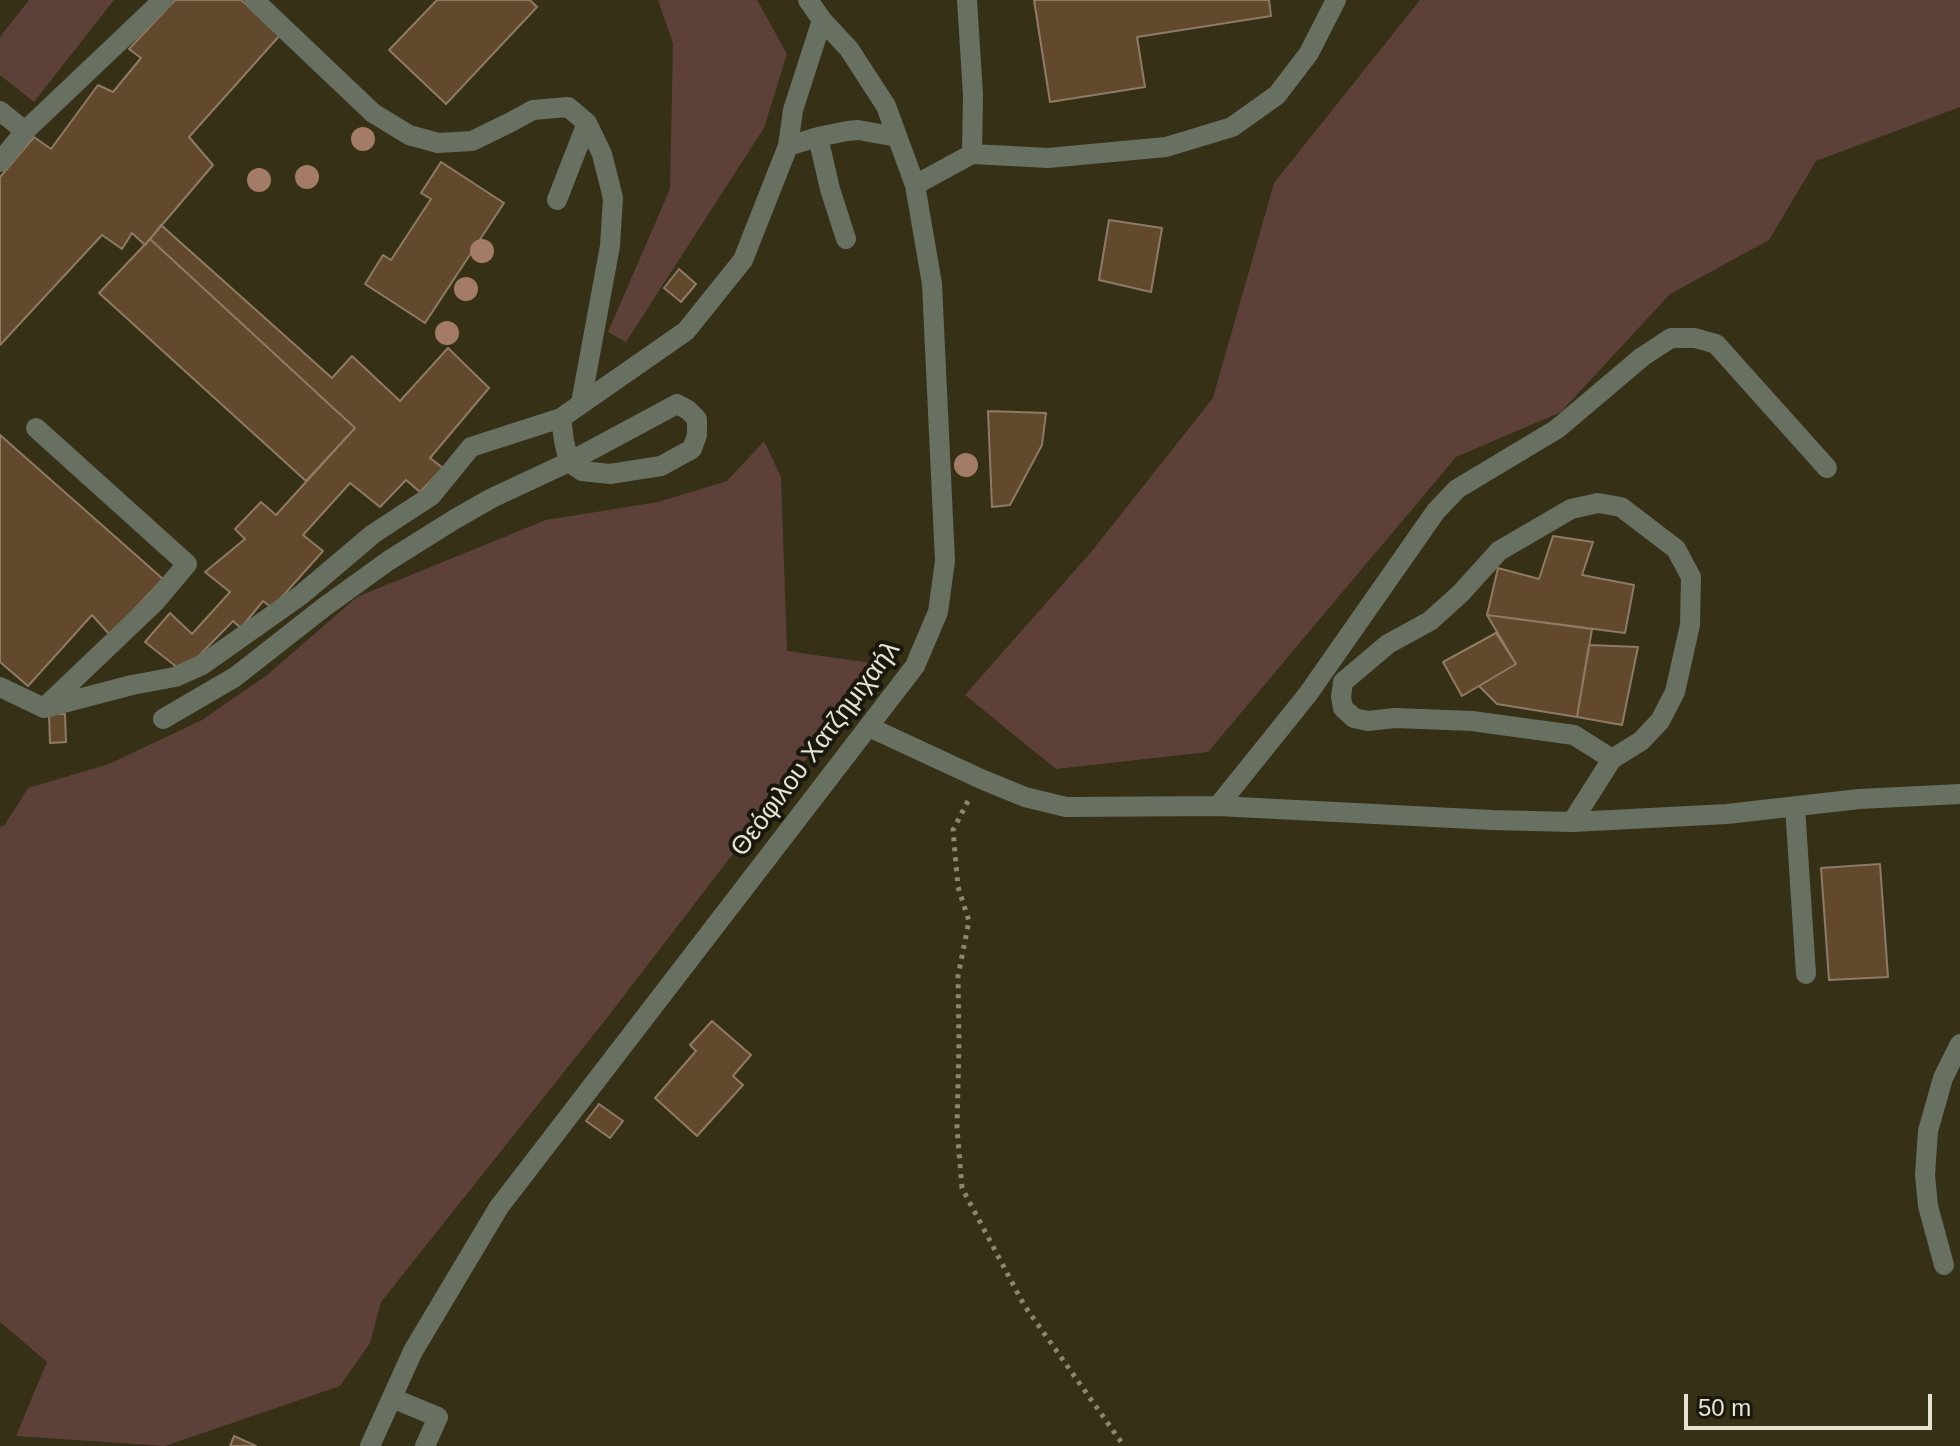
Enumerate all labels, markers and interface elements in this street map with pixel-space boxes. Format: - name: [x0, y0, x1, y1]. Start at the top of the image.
- street label: Θεόφιλου Χατζημιχαήλ: [725, 635, 907, 863]
- scale bar: [1688, 1378, 1936, 1428]
- text: 50 m: [1698, 1394, 1751, 1421]

